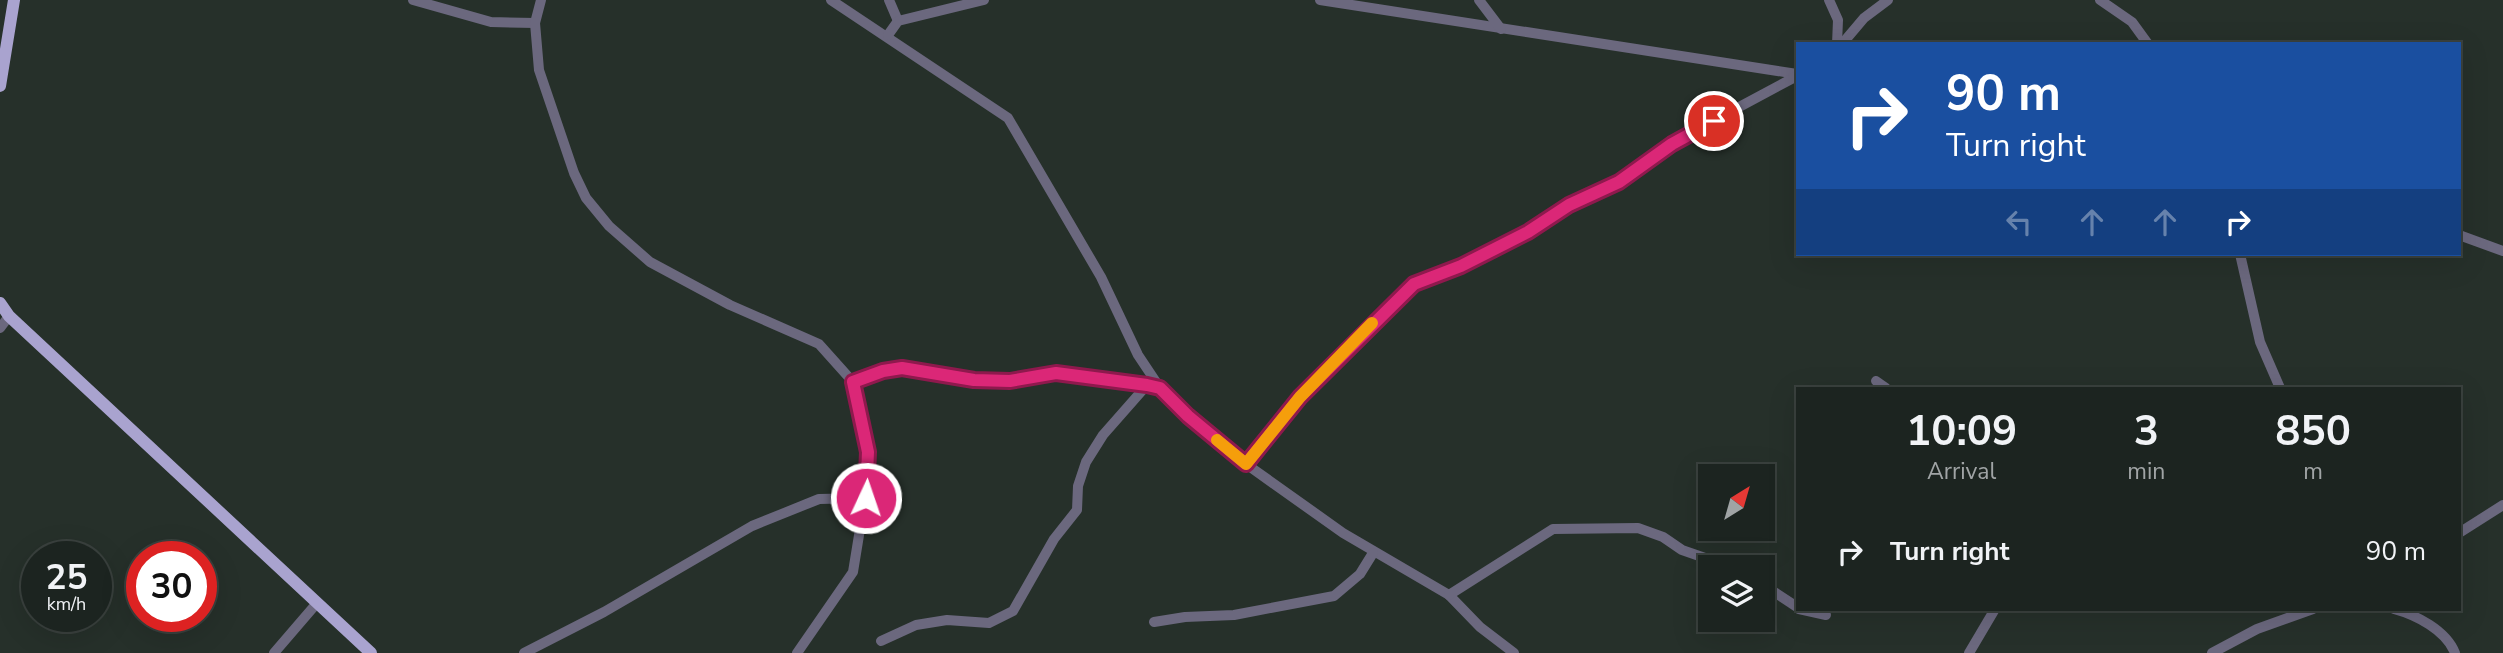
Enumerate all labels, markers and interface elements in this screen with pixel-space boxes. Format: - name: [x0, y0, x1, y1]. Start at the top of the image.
- text: 90 m: [1946, 60, 2061, 127]
- icon: right: [1831, 70, 1922, 161]
- pin: [1684, 91, 1744, 151]
- icon: arrive: [1695, 102, 1733, 140]
- text: Turn right: [1946, 124, 2086, 167]
- icon: left: [2000, 203, 2038, 241]
- icon: ahead: [2073, 203, 2111, 241]
- icon: ahead: [2146, 203, 2184, 241]
- icon: right: [2219, 203, 2257, 241]
- text: 10:09: [1906, 403, 2017, 460]
- text: 3: [2134, 403, 2159, 460]
- text: 850: [2275, 403, 2351, 460]
- text: Arrival: [1927, 456, 1996, 487]
- text: min: [2127, 456, 2165, 487]
- text: m: [2303, 456, 2323, 487]
- position arrow: [829, 461, 903, 535]
- north arrow: [1698, 464, 1774, 541]
- map controls: [1698, 464, 1775, 632]
- icon: right: [1831, 533, 1869, 571]
- text: Turn right: [1890, 534, 2009, 569]
- text: 90 m: [2366, 534, 2426, 569]
- speed limit sign: 30: [126, 541, 217, 632]
- text: 25: [45, 554, 88, 601]
- button: layers: [1698, 555, 1775, 632]
- text: km/h: [47, 592, 86, 616]

